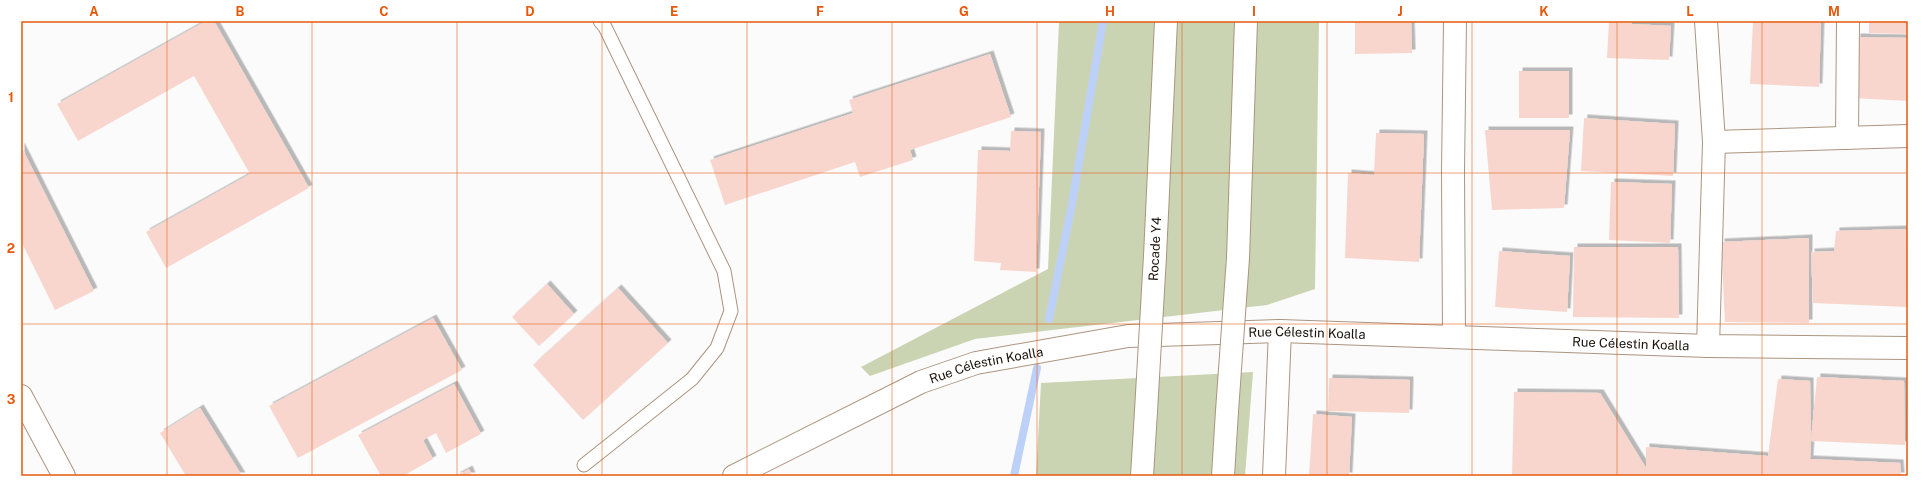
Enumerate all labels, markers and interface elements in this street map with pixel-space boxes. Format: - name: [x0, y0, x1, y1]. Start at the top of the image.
- text: A: [89, 4, 99, 19]
- text: B: [236, 4, 245, 19]
- text: C: [379, 4, 389, 19]
- text: D: [525, 4, 535, 19]
- text: E: [670, 4, 678, 19]
- text: F: [816, 4, 824, 19]
- text: G: [959, 4, 969, 19]
- text: H: [1105, 4, 1115, 19]
- text: I: [1252, 4, 1256, 19]
- text: J: [1397, 4, 1403, 19]
- text: K: [1539, 4, 1549, 19]
- text: L: [1686, 4, 1694, 19]
- text: M: [1828, 4, 1840, 19]
- text: 1: [8, 90, 14, 105]
- street label: Rocade Y4: [1146, 216, 1164, 282]
- text: 2: [7, 241, 15, 256]
- street label: Rue Célestin Koalla: [1248, 323, 1366, 341]
- street label: Rue Célestin Koalla: [1572, 334, 1690, 353]
- street label: Rue Célestin Koalla: [927, 344, 1044, 386]
- text: 3: [7, 392, 16, 407]

